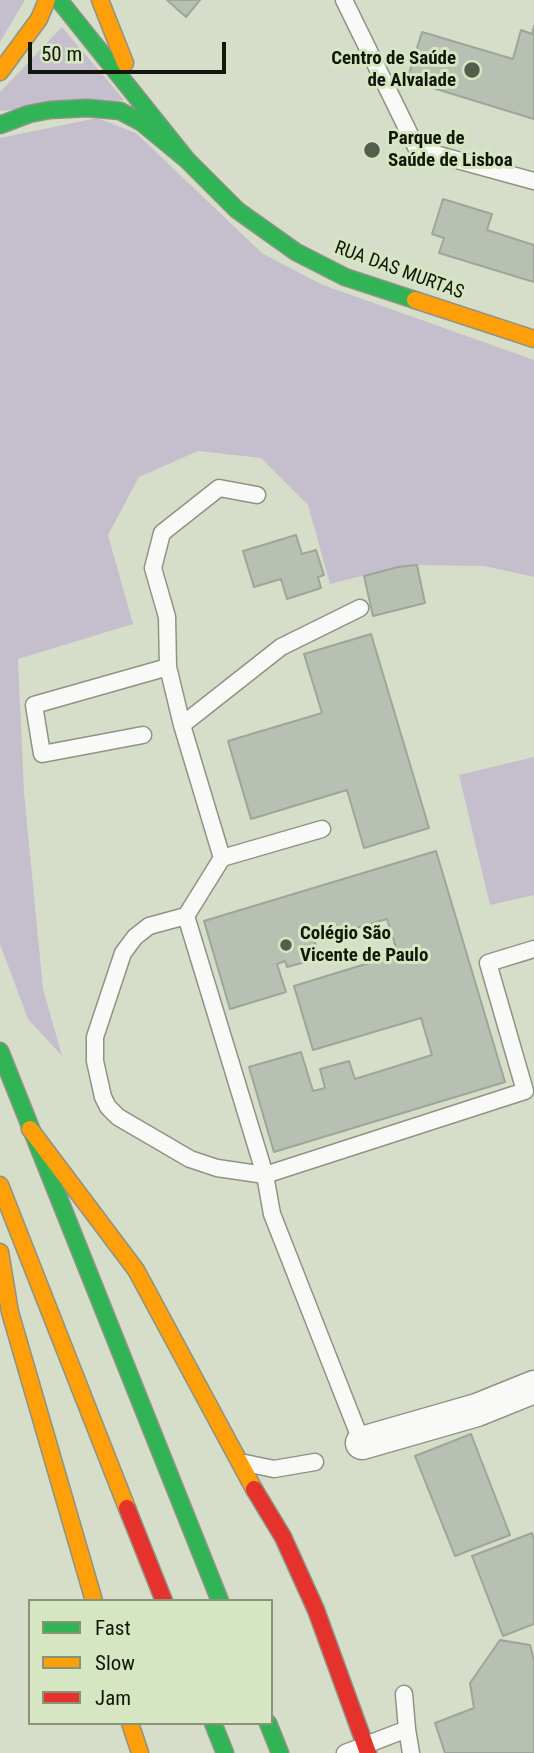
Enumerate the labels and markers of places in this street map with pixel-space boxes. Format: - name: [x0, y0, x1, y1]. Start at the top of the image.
- place label: Centro de Saúde de Alvalade: [331, 48, 456, 92]
- marker: Centro de Saúde de Alvalade: [462, 60, 482, 80]
- place label: Parque de Saúde de Lisboa: [388, 128, 513, 172]
- marker: Parque de Saúde de Lisboa: [362, 140, 382, 160]
- place label: Colégio São Vicente de Paulo: [300, 923, 428, 967]
- marker: Colégio São Vicente de Paulo: [278, 937, 294, 953]

